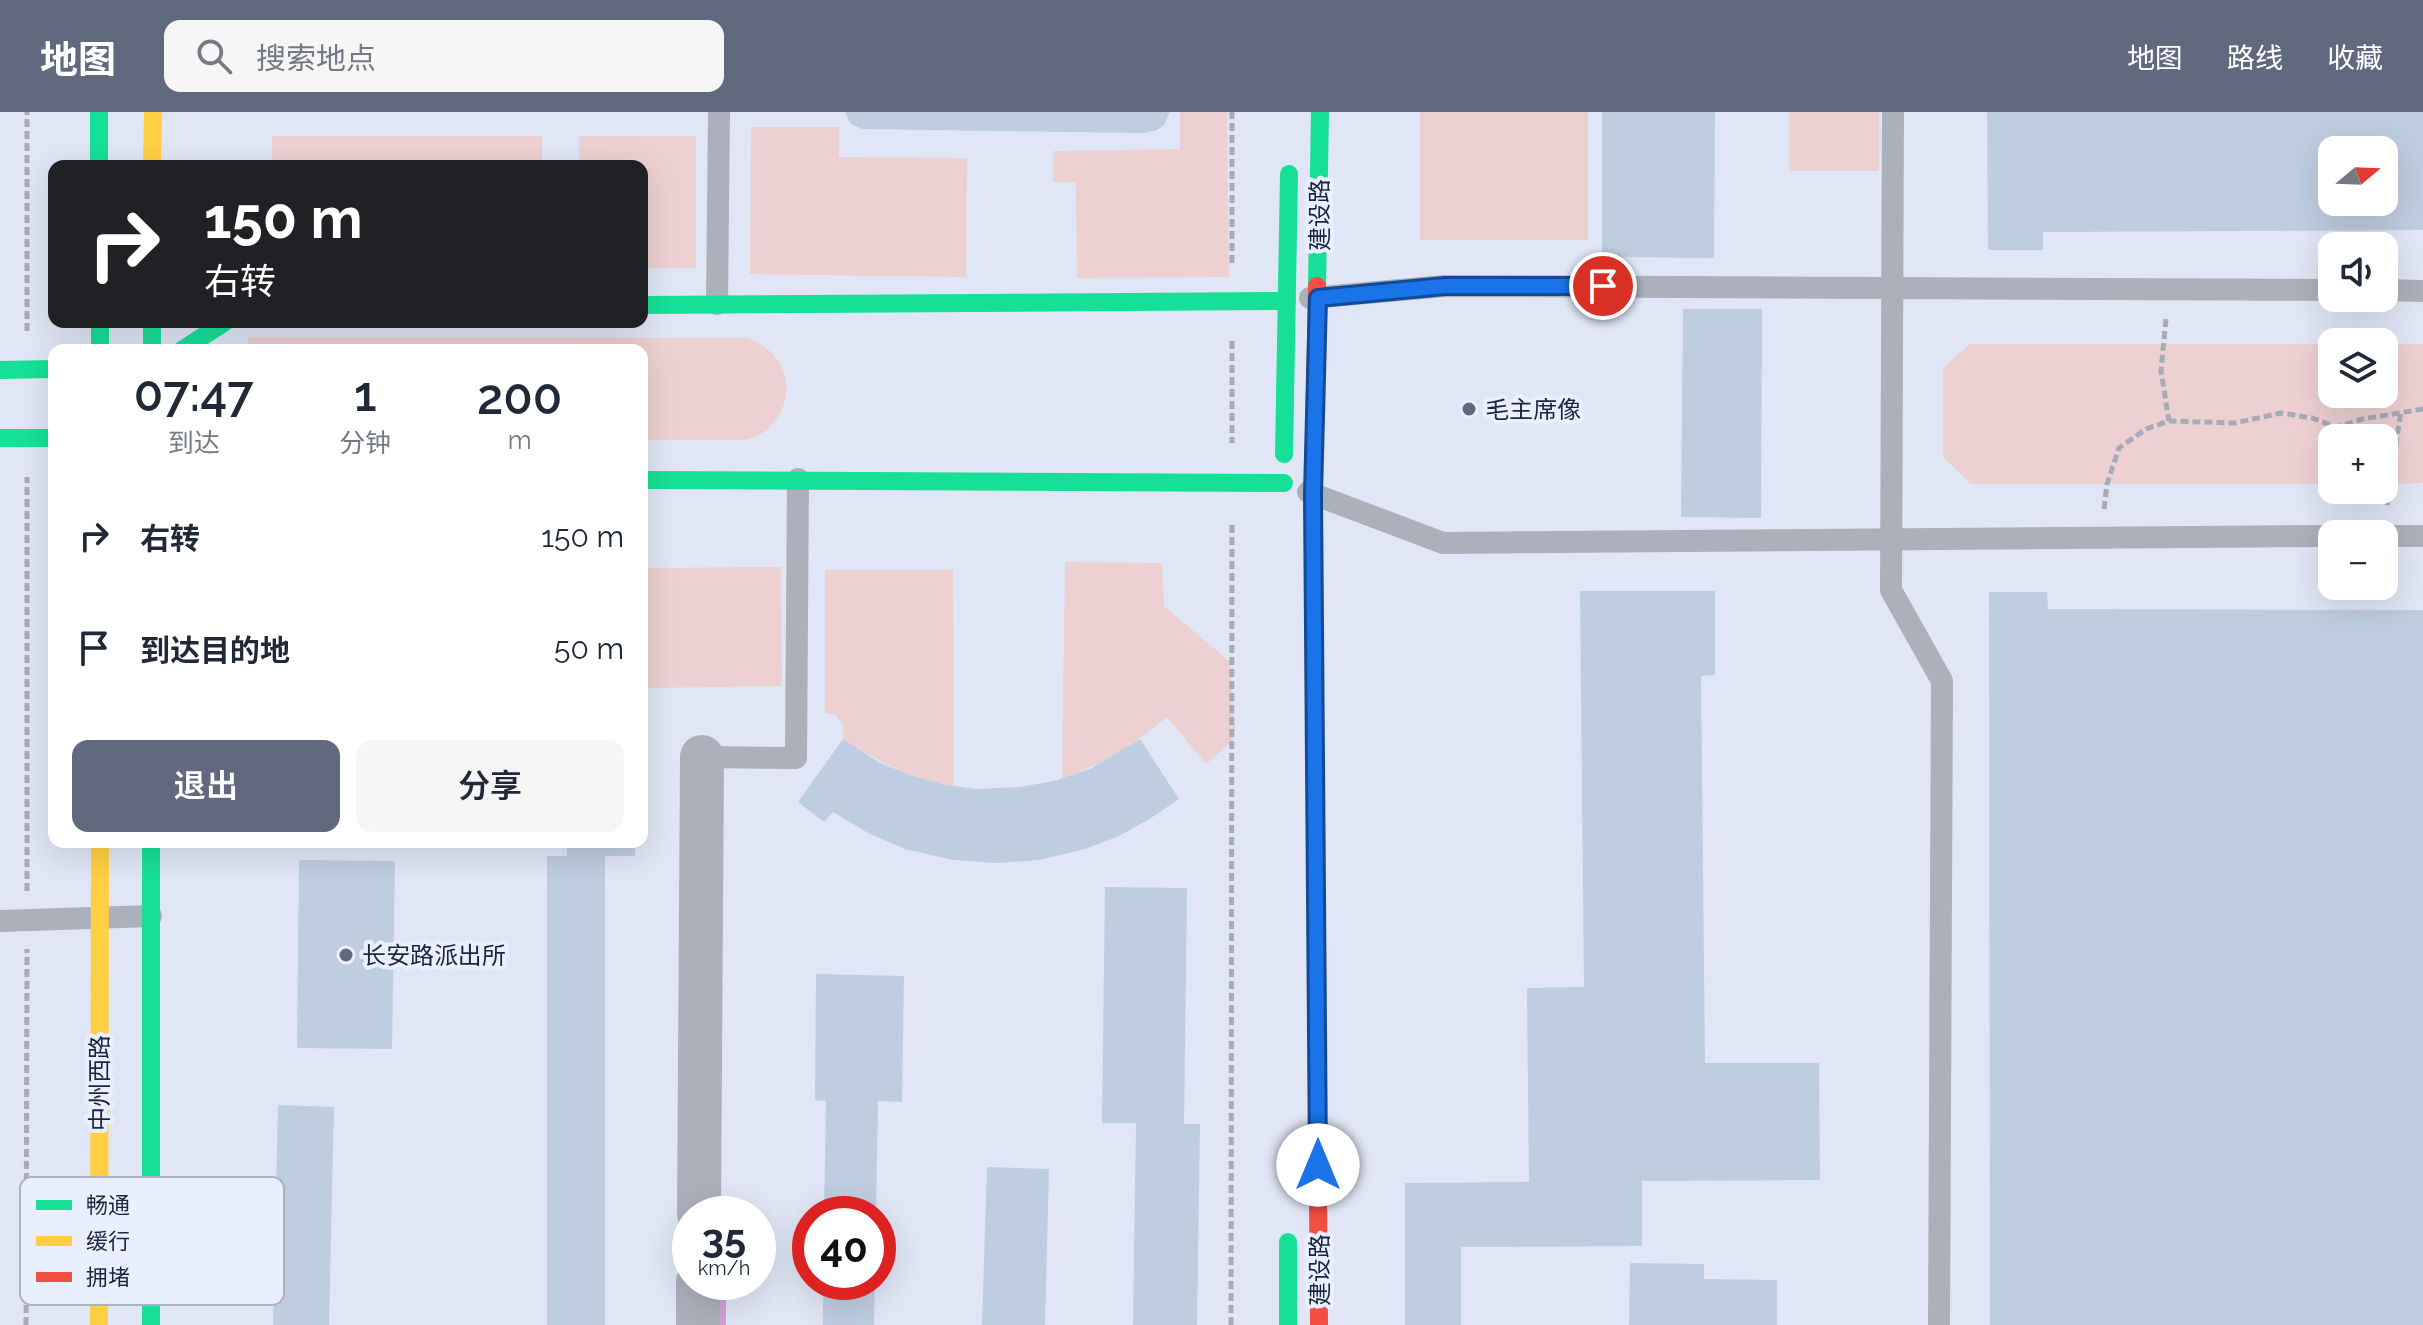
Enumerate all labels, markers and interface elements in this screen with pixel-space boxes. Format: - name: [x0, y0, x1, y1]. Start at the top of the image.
- search box: [164, 20, 724, 92]
- icon: search: [192, 34, 236, 78]
- text: 地图: [40, 37, 116, 82]
- text: 搜索地点: [256, 41, 376, 76]
- text: 地图: [2127, 42, 2183, 75]
- text: 路线: [2227, 42, 2283, 75]
- text: 收藏: [2327, 42, 2383, 75]
- north arrow: [2318, 136, 2398, 216]
- map controls: [2318, 136, 2398, 600]
- street label: 建设路: [1305, 179, 1334, 251]
- text: 150 m: [204, 185, 363, 251]
- icon: right: [72, 192, 176, 296]
- button: sound: [2318, 232, 2398, 312]
- pin: [1569, 252, 1637, 320]
- text: 右转: [204, 260, 276, 302]
- icon: arrive: [1581, 264, 1625, 308]
- button: layers: [2318, 328, 2398, 408]
- text: 07:47: [134, 366, 254, 422]
- text: 1: [354, 366, 377, 422]
- text: 200: [477, 369, 562, 425]
- place label: 毛主席像: [1485, 395, 1581, 424]
- marker: 毛主席像: [1460, 400, 1478, 418]
- button: +: [2318, 424, 2398, 504]
- text: m: [508, 425, 532, 455]
- text: 到达: [168, 428, 220, 458]
- text: 分钟: [339, 428, 391, 458]
- icon: right: [72, 514, 116, 558]
- text: 150 m: [541, 519, 624, 554]
- button: −: [2318, 520, 2398, 600]
- text: 右转: [140, 521, 200, 556]
- icon: arrive: [72, 626, 116, 670]
- text: 50 m: [554, 631, 624, 666]
- text: 到达目的地: [140, 633, 290, 668]
- button: 退出: [72, 740, 340, 832]
- button: 分享: [356, 740, 624, 832]
- place label: 长安路派出所: [362, 941, 506, 970]
- marker: 长安路派出所: [337, 946, 355, 964]
- street label: 中州西路: [85, 1035, 114, 1131]
- position arrow: [1276, 1123, 1360, 1207]
- legend: [20, 1177, 284, 1305]
- text: 畅通: [86, 1192, 130, 1218]
- speed limit sign: 40: [792, 1196, 896, 1300]
- text: 35: [702, 1214, 746, 1261]
- text: 缓行: [86, 1228, 130, 1254]
- street label: 建设路: [1305, 1234, 1334, 1306]
- text: km/h: [698, 1256, 750, 1280]
- text: 拥堵: [86, 1264, 130, 1290]

